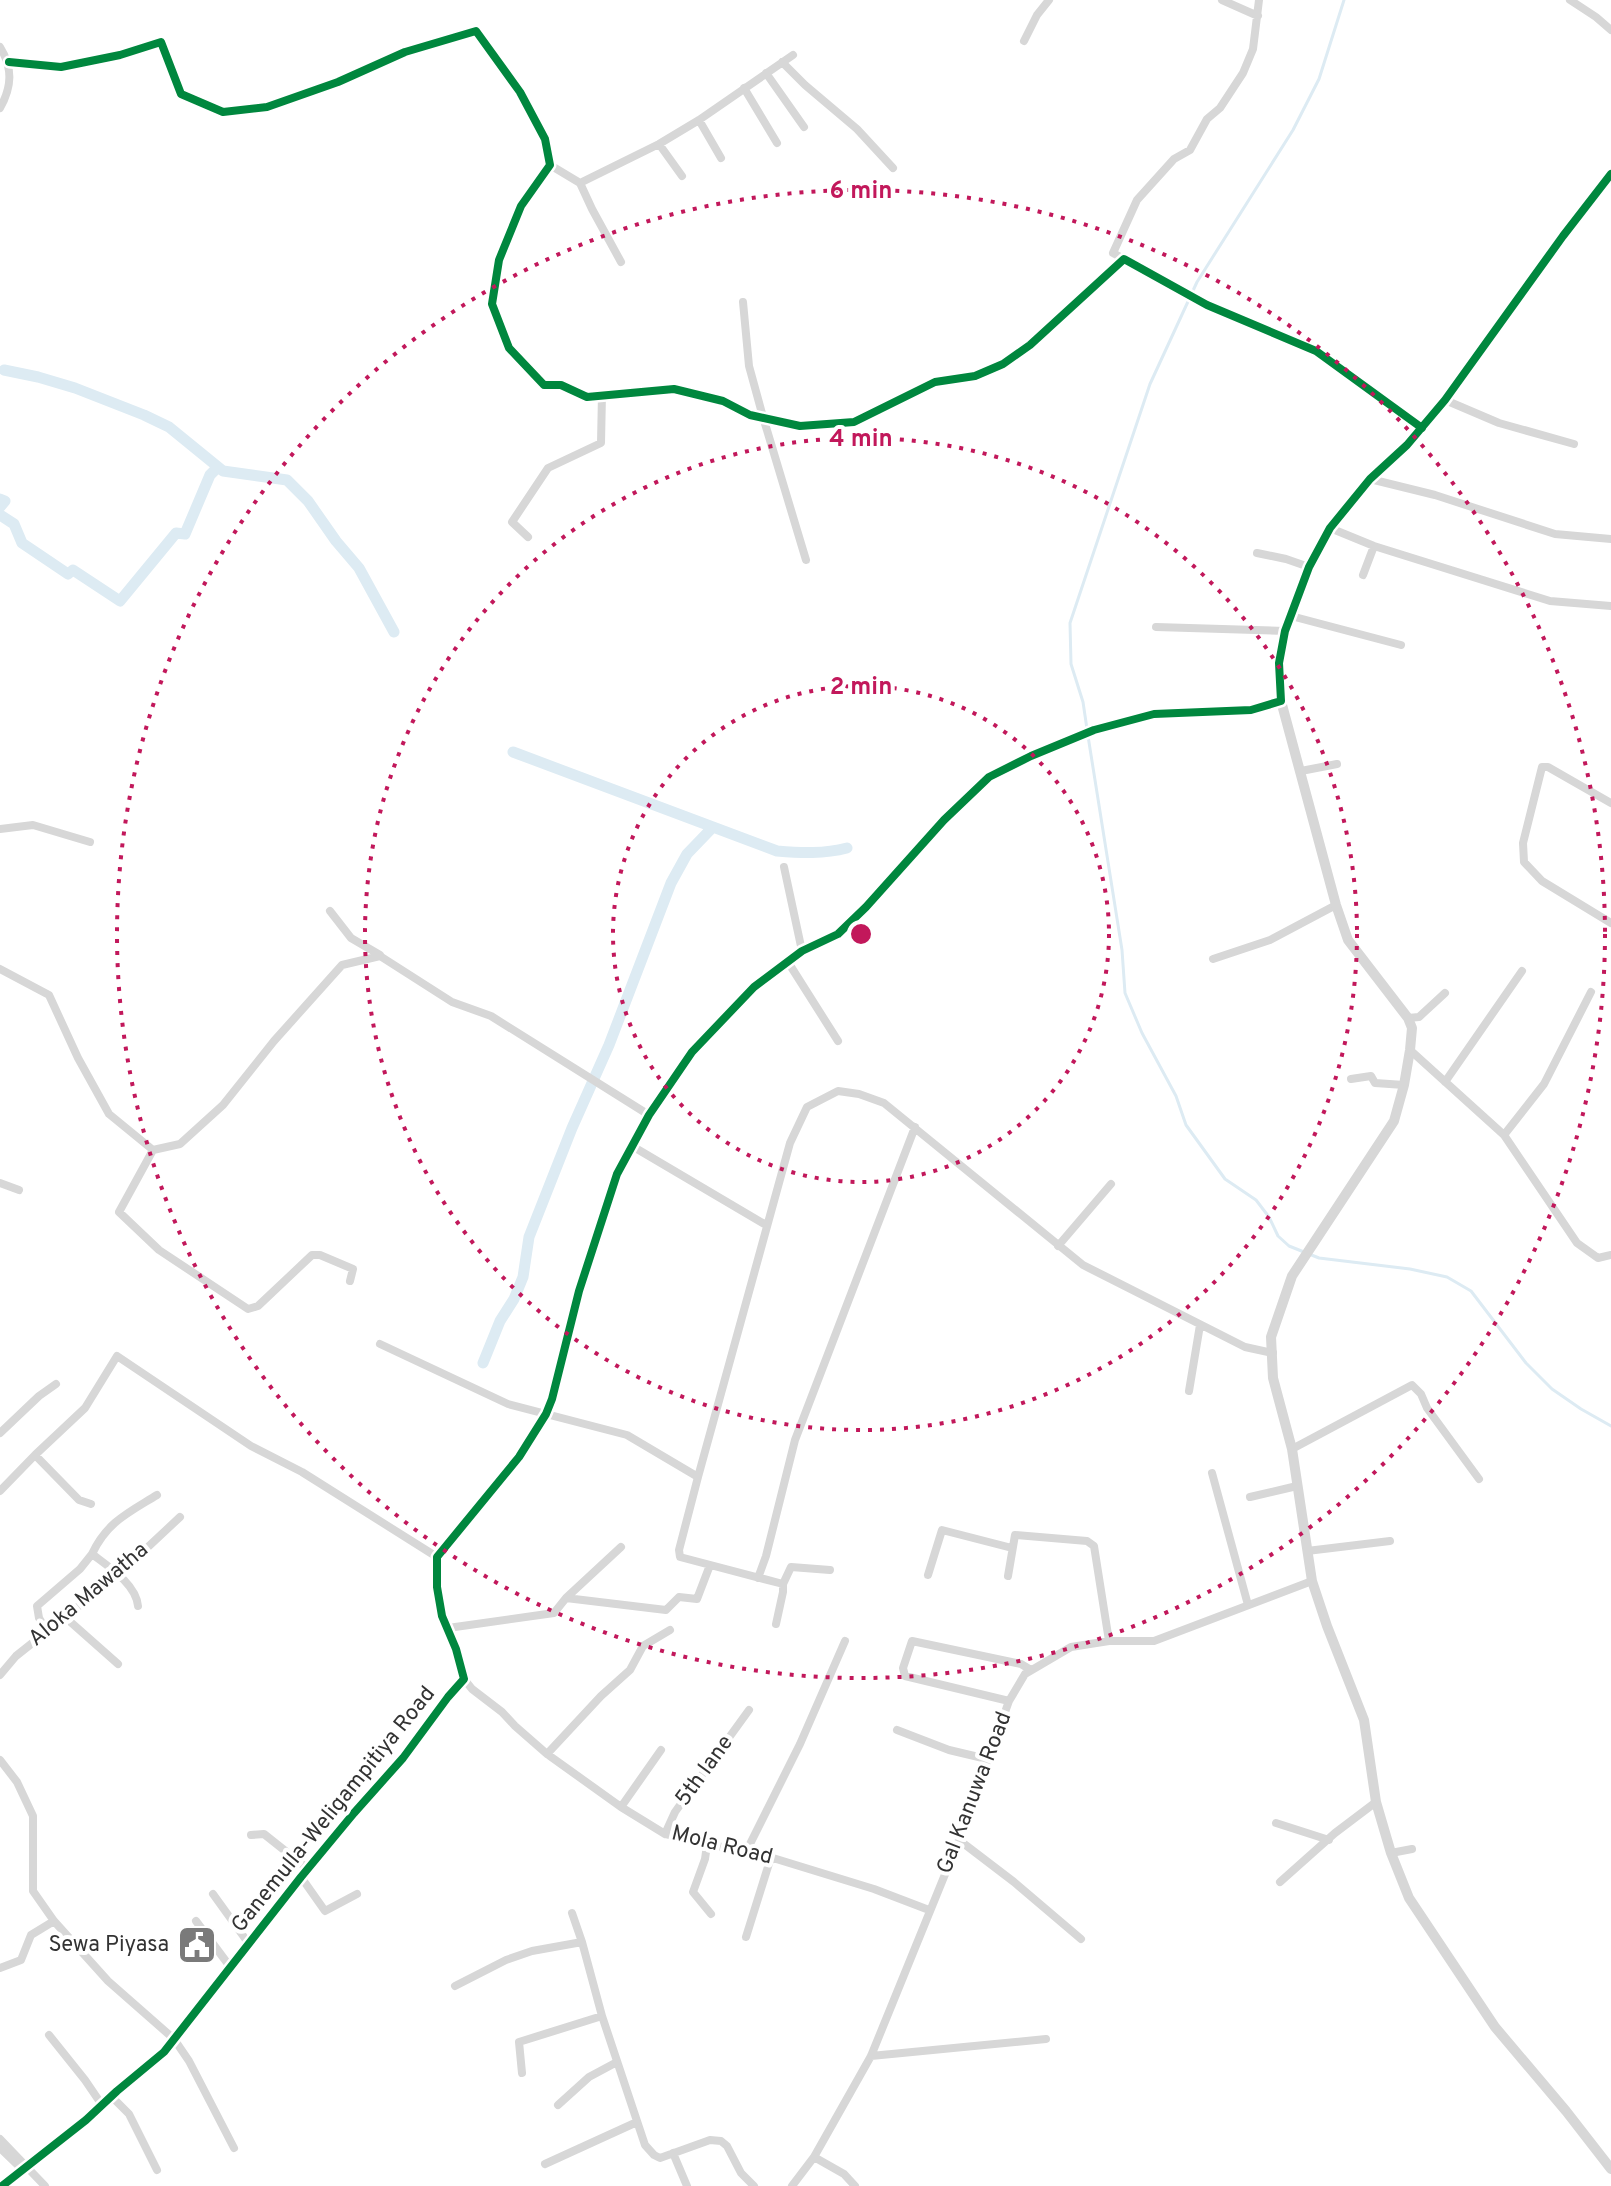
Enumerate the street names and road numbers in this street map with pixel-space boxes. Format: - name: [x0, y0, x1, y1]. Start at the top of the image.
- street label: Aloka Mawatha: [24, 1537, 154, 1653]
- street label: Ganemulla-Weligampitiya Road: [226, 1681, 442, 1939]
- street label: Gal Kanuwa Road: [932, 1708, 1018, 1878]
- street label: 5th lane: [670, 1730, 740, 1812]
- street label: Mola Road: [669, 1820, 775, 1872]

